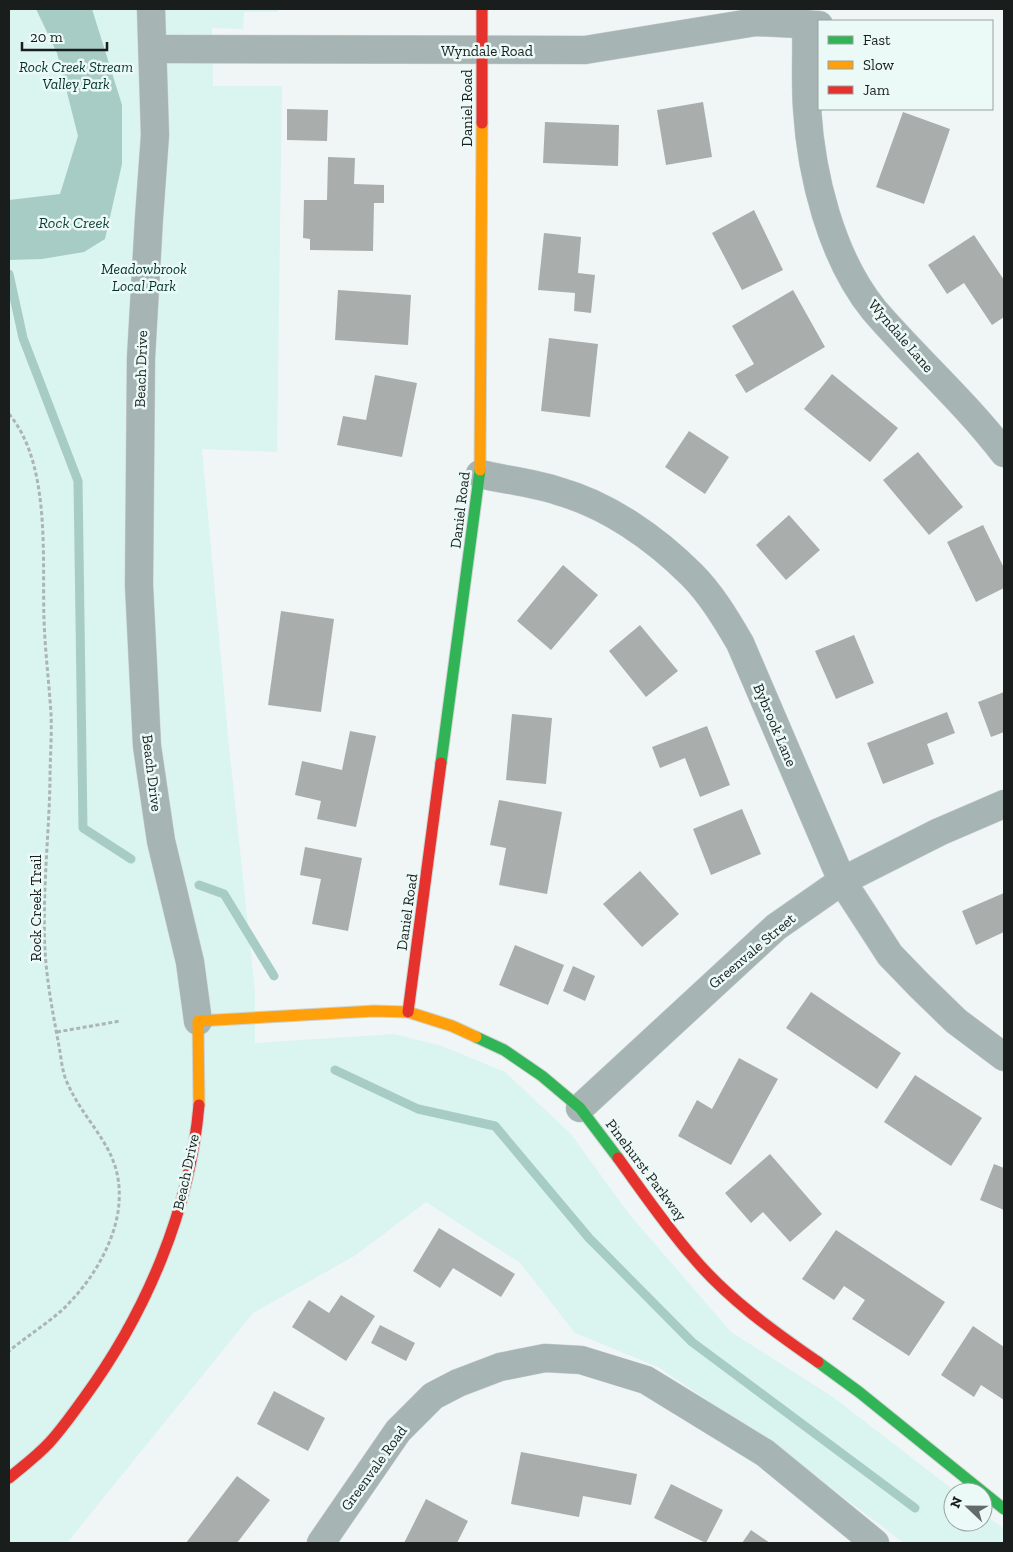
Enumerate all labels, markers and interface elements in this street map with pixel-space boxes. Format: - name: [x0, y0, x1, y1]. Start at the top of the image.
- scale bar: [22, 20, 108, 52]
- legend: [818, 20, 993, 110]
- text: 20 m: [30, 28, 63, 46]
- text: Fast: [863, 31, 891, 49]
- street label: Wyndale Road: [441, 42, 534, 60]
- text: Slow: [863, 56, 895, 74]
- park label: Rock Creek Stream Valley Park: [19, 58, 133, 93]
- street label: Daniel Road: [458, 69, 476, 147]
- text: Jam: [863, 81, 890, 99]
- water label: Rock Creek: [38, 213, 110, 232]
- park label: Meadowbrook Local Park: [101, 260, 187, 295]
- street label: Wyndale Lane: [864, 296, 938, 376]
- street label: Beach Drive: [131, 330, 151, 408]
- street label: Daniel Road: [446, 470, 474, 549]
- street label: Bybrook Lane: [749, 681, 801, 769]
- street label: Beach Drive: [138, 734, 166, 812]
- street label: Rock Creek Trail: [27, 855, 45, 961]
- street label: Daniel Road: [393, 872, 421, 952]
- street label: Greenvale Street: [705, 909, 799, 993]
- street label: Pinehurst Parkway: [602, 1115, 690, 1225]
- street label: Beach Drive: [169, 1132, 203, 1212]
- street label: Greenvale Road: [337, 1421, 411, 1514]
- north arrow: [943, 1482, 993, 1532]
- text: N: [947, 1494, 966, 1510]

